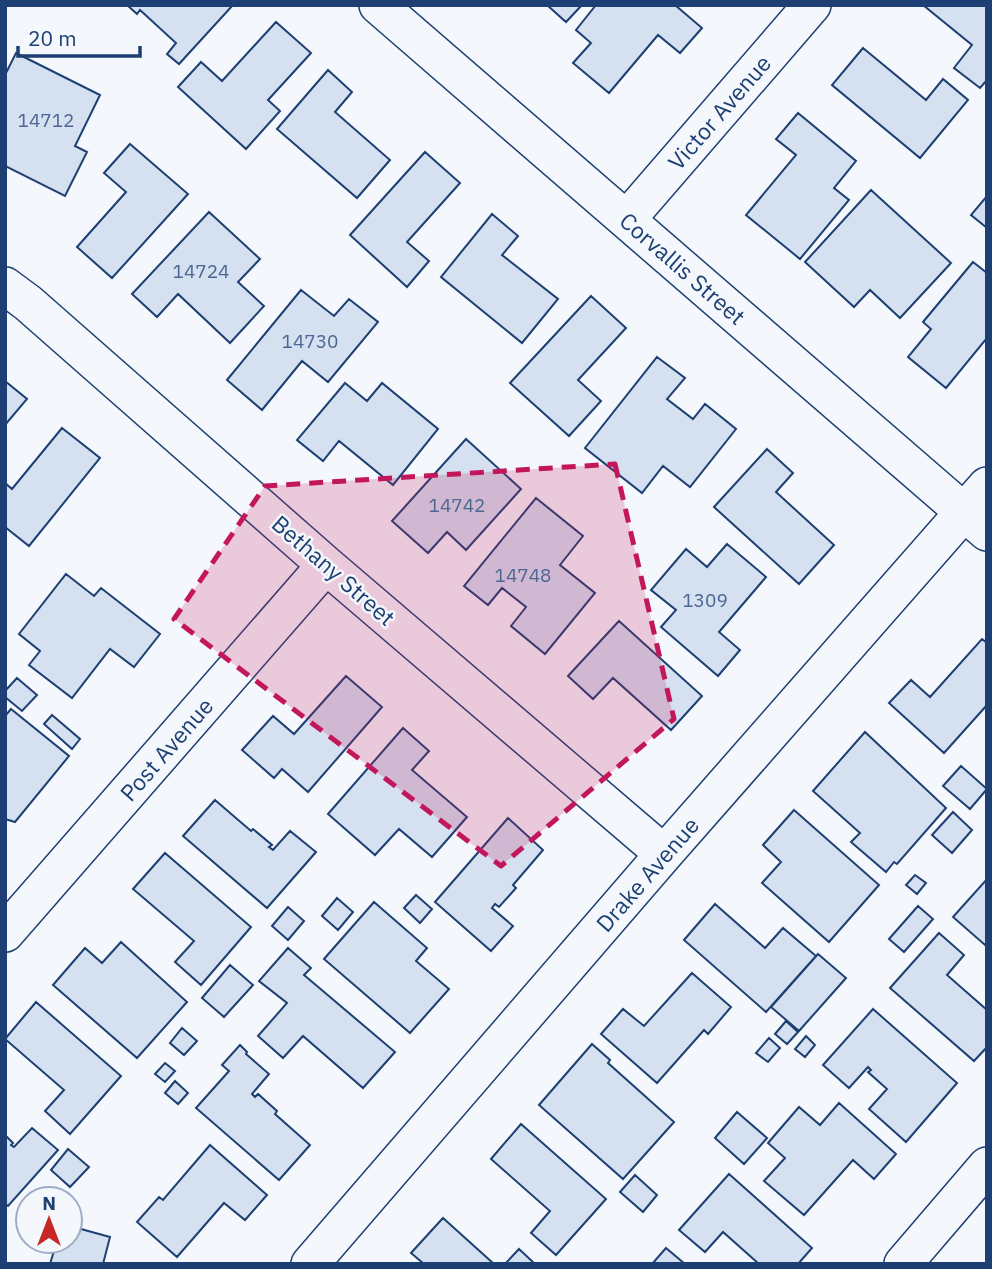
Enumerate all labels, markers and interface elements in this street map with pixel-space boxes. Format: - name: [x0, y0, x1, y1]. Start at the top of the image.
- scale bar: [18, 14, 140, 58]
- text: 20 m: [28, 24, 77, 52]
- street label: Victor Avenue: [661, 48, 777, 176]
- house number: 14712: [17, 108, 75, 132]
- street label: Corvallis Street: [614, 205, 752, 331]
- house number: 14724: [172, 259, 230, 283]
- house number: 14730: [281, 329, 339, 353]
- house number: 14742: [428, 493, 486, 517]
- street label: Bethany Street: [266, 508, 402, 632]
- house number: 14748: [494, 563, 552, 587]
- house number: 1309: [682, 588, 728, 612]
- street label: Post Avenue: [113, 691, 219, 807]
- street label: Drake Avenue: [589, 810, 705, 938]
- north arrow: [14, 1185, 84, 1255]
- text: N: [42, 1191, 56, 1215]

